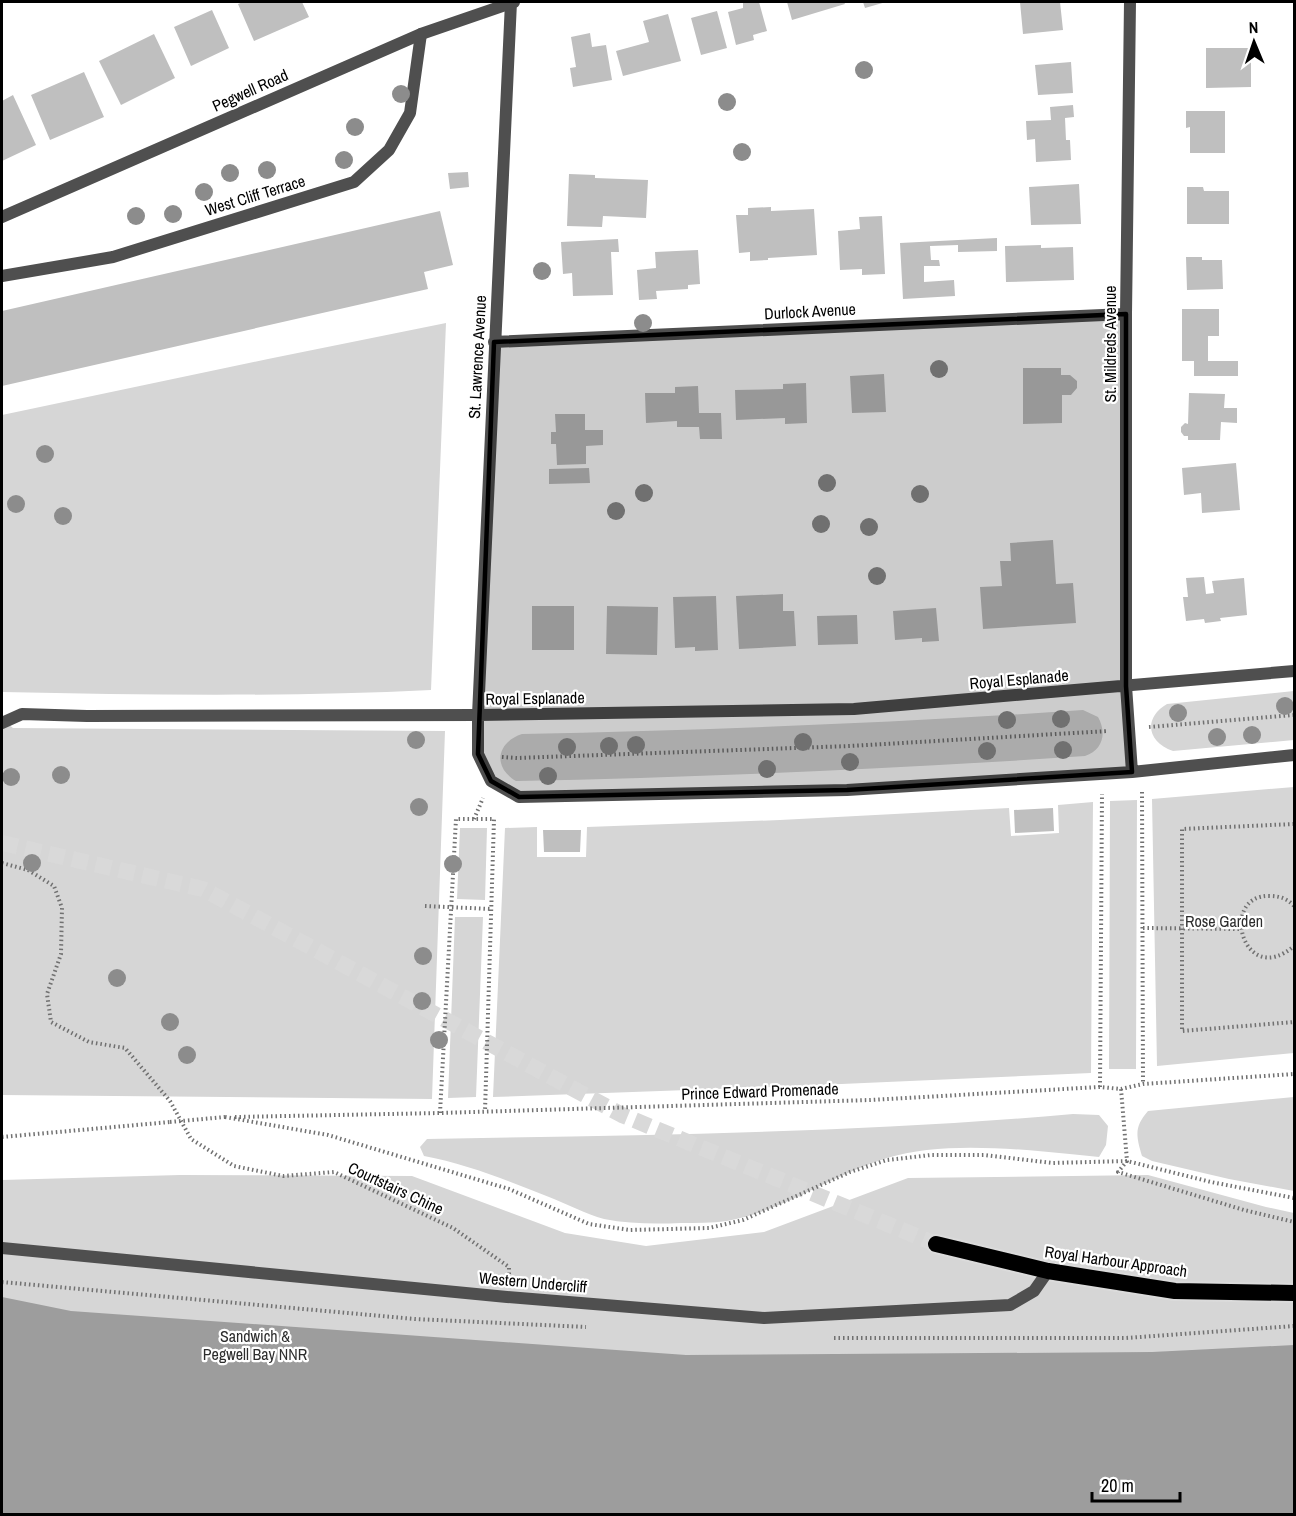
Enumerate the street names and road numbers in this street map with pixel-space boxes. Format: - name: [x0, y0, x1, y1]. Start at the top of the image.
- street label: Pegwell Road: [209, 63, 291, 117]
- street label: West Cliff Terrace: [202, 169, 308, 221]
- street label: St. Mildreds Avenue: [1099, 285, 1121, 403]
- street label: St. Lawrence Avenue: [463, 295, 491, 419]
- street label: Durlock Avenue: [764, 298, 856, 324]
- street label: Royal Esplanade: [969, 664, 1069, 694]
- street label: Royal Esplanade: [485, 686, 585, 710]
- street label: Prince Edward Promenade: [681, 1077, 839, 1105]
- street label: Courtstairs Chine: [345, 1156, 447, 1220]
- street label: Royal Harbour Approach: [1043, 1240, 1189, 1282]
- street label: Western Undercliff: [478, 1266, 589, 1298]

